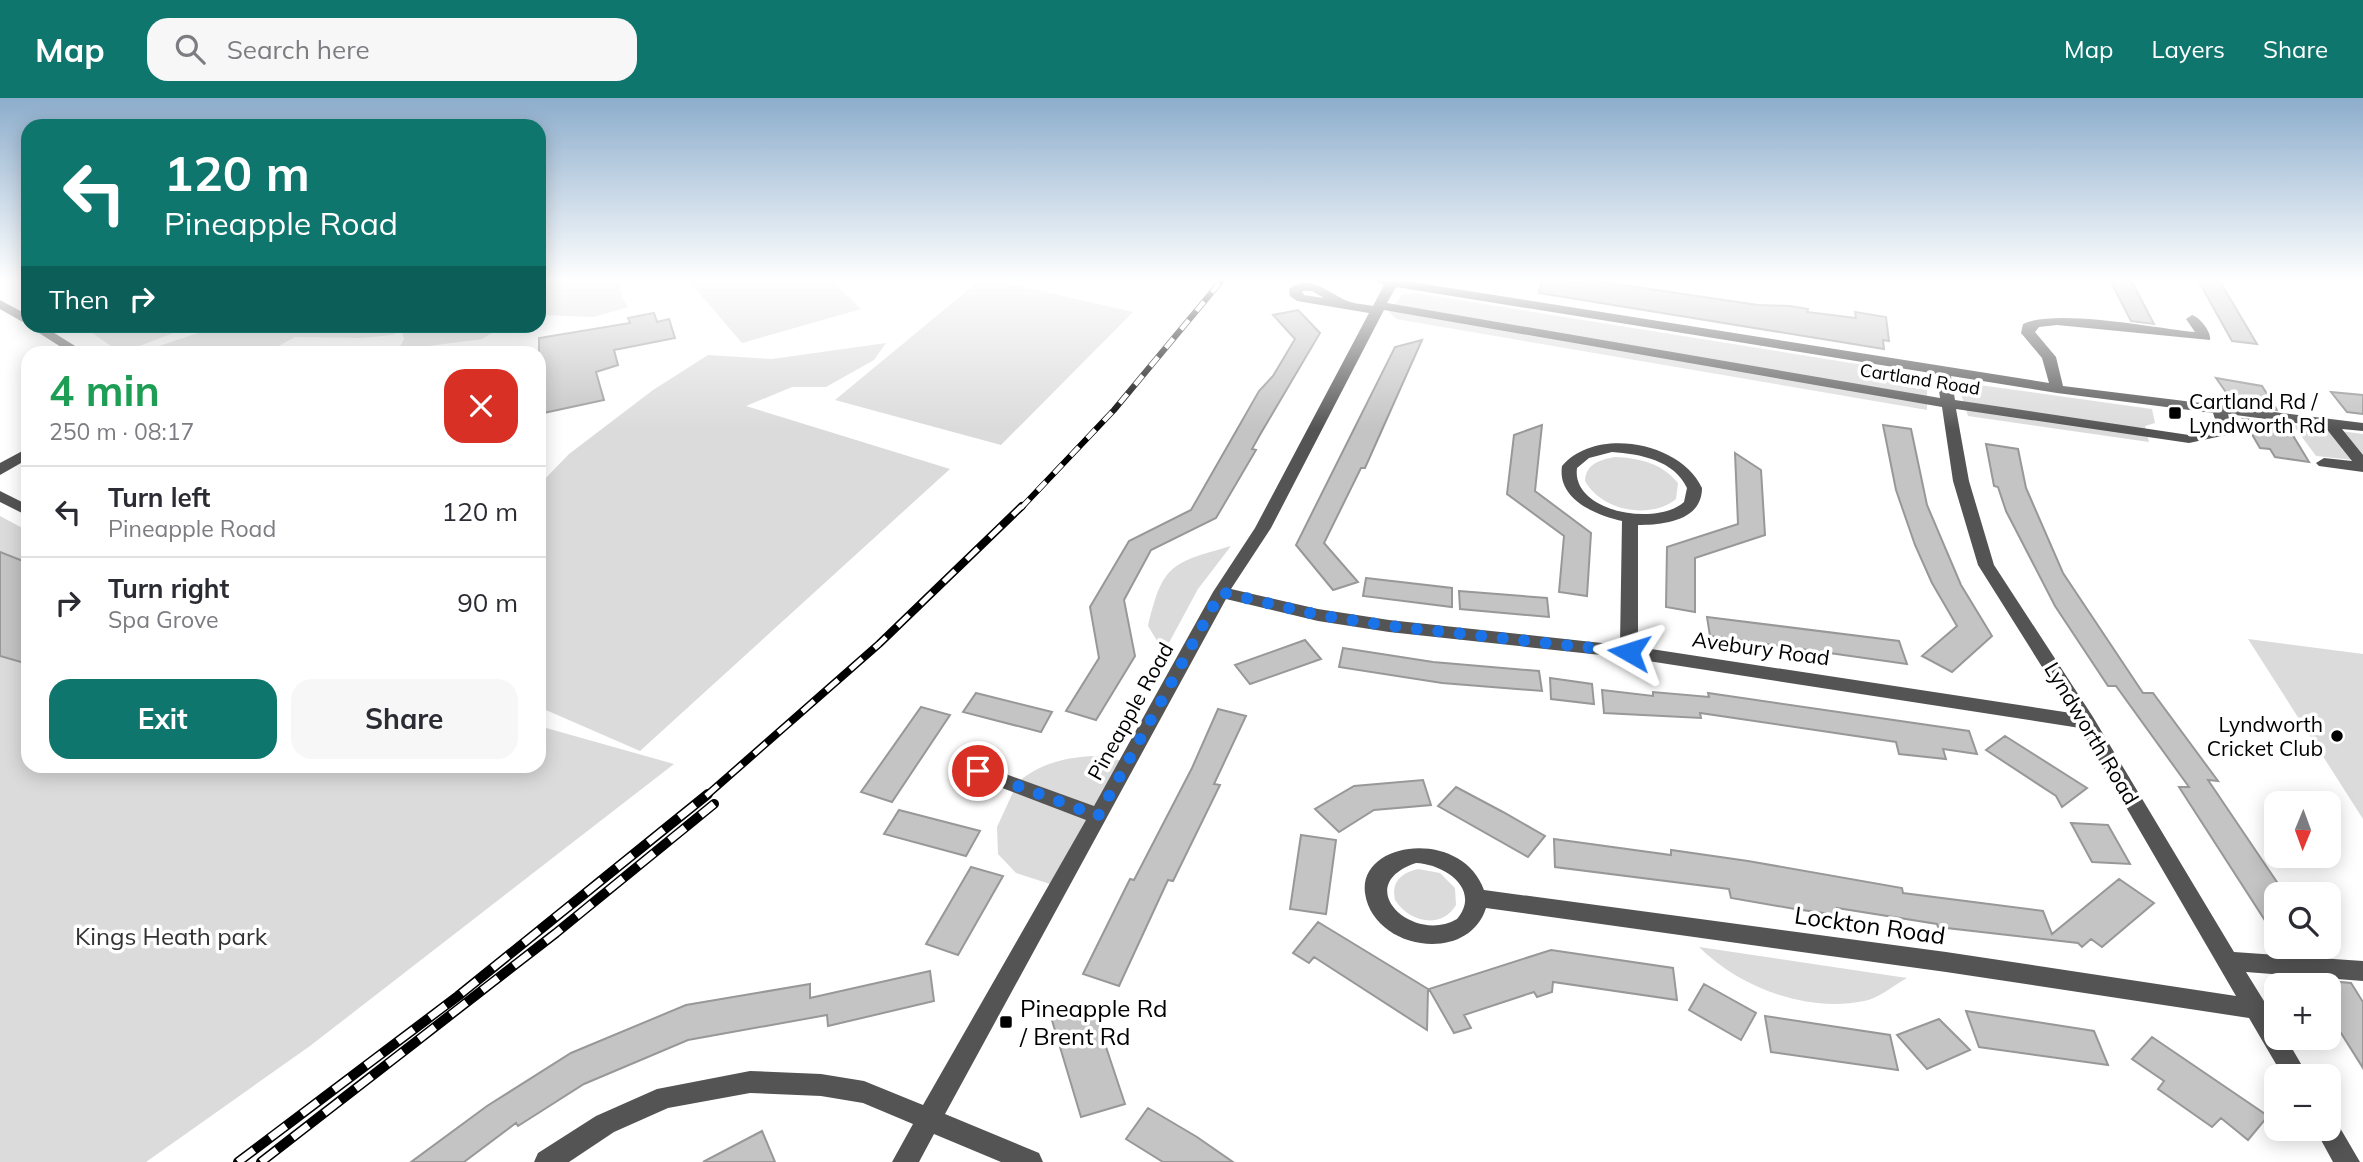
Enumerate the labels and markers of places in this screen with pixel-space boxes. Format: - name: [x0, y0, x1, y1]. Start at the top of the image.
- place label: Cartland Rd / Lyndworth Rd: [2189, 388, 2326, 438]
- marker: Cartland Rd / Lyndworth Rd: [2167, 405, 2183, 421]
- place label: Lyndworth Cricket Club: [2207, 711, 2323, 761]
- marker: Lyndworth Cricket Club: [2329, 728, 2345, 744]
- pin: [948, 741, 1008, 801]
- place label: Pineapple Rd / Brent Rd: [1019, 993, 1167, 1051]
- marker: Pineapple Rd / Brent Rd: [998, 1014, 1014, 1030]

